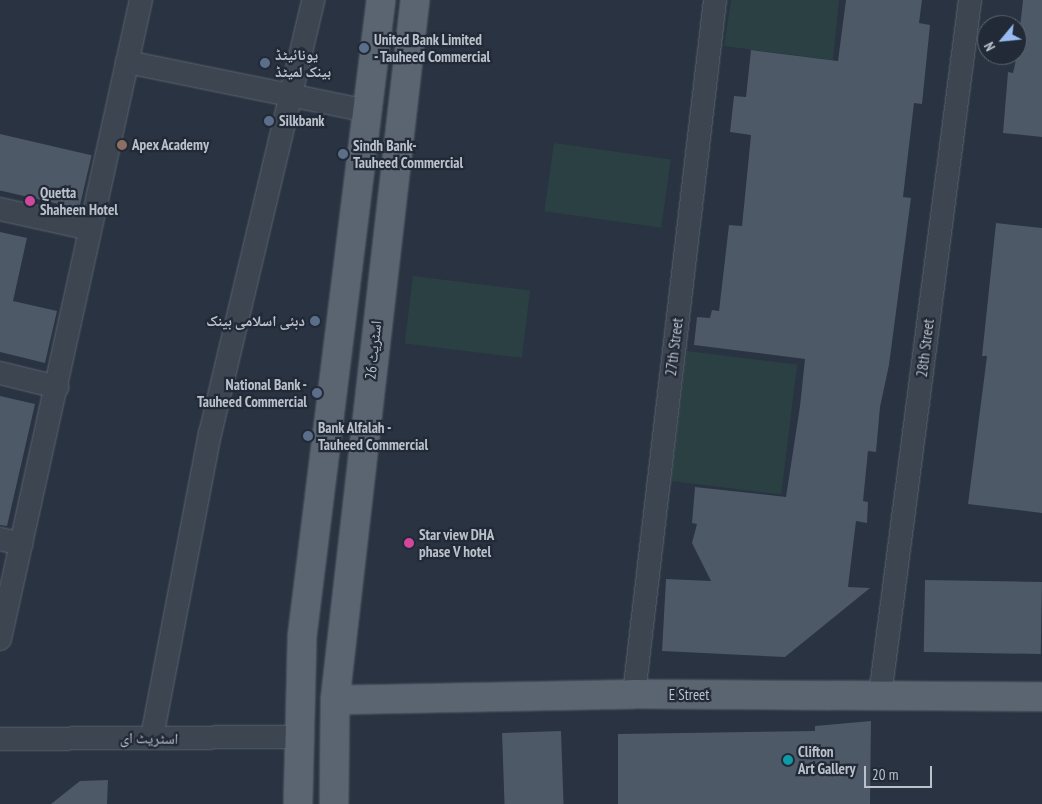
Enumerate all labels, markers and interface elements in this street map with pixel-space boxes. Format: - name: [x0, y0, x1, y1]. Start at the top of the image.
- north arrow: [977, 15, 1027, 65]
- place label: United Bank Limited - Tauheed Commercial: [374, 30, 492, 65]
- text: N: [980, 39, 999, 54]
- marker: United Bank Limited - Tauheed Commercial: [358, 42, 370, 54]
- place label: یونائیٹڈ بینک لمیٹڈ: [275, 45, 331, 80]
- marker: یونائیٹڈ بینک لمیٹڈ: [259, 57, 271, 69]
- place label: Silkbank: [279, 112, 325, 130]
- marker: Silkbank: [263, 115, 275, 127]
- place label: Apex Academy: [132, 136, 210, 154]
- place label: Sindh Bank- Tauheed Commercial: [353, 136, 463, 171]
- marker: Apex Academy: [116, 139, 128, 151]
- marker: Sindh Bank- Tauheed Commercial: [337, 148, 349, 160]
- place label: Quetta Shaheen Hotel: [40, 183, 118, 218]
- marker: Quetta Shaheen Hotel: [24, 195, 36, 207]
- place label: دبئی اسلامی بینک: [206, 312, 305, 330]
- marker: دبئی اسلامی بینک: [309, 315, 321, 327]
- street label: 27th Street: [662, 317, 686, 377]
- street label: 28th Street: [913, 318, 937, 378]
- street label: اسٹریٹ 26: [361, 320, 385, 380]
- place label: National Bank - Tauheed Commercial: [197, 375, 307, 410]
- marker: National Bank - Tauheed Commercial: [311, 387, 323, 399]
- place label: Bank Alfalah - Tauheed Commercial: [318, 418, 428, 453]
- marker: Bank Alfalah - Tauheed Commercial: [302, 430, 314, 442]
- place label: Star view DHA phase V hotel: [419, 525, 495, 560]
- marker: Star view DHA phase V hotel: [403, 537, 415, 549]
- street label: E Street: [669, 686, 709, 704]
- street label: اسٹریٹ ای: [120, 728, 178, 748]
- place label: Clifton Art Gallery: [798, 742, 856, 777]
- marker: Clifton Art Gallery: [782, 754, 794, 766]
- scale bar: [867, 756, 934, 788]
- text: 20 m: [872, 765, 898, 784]

